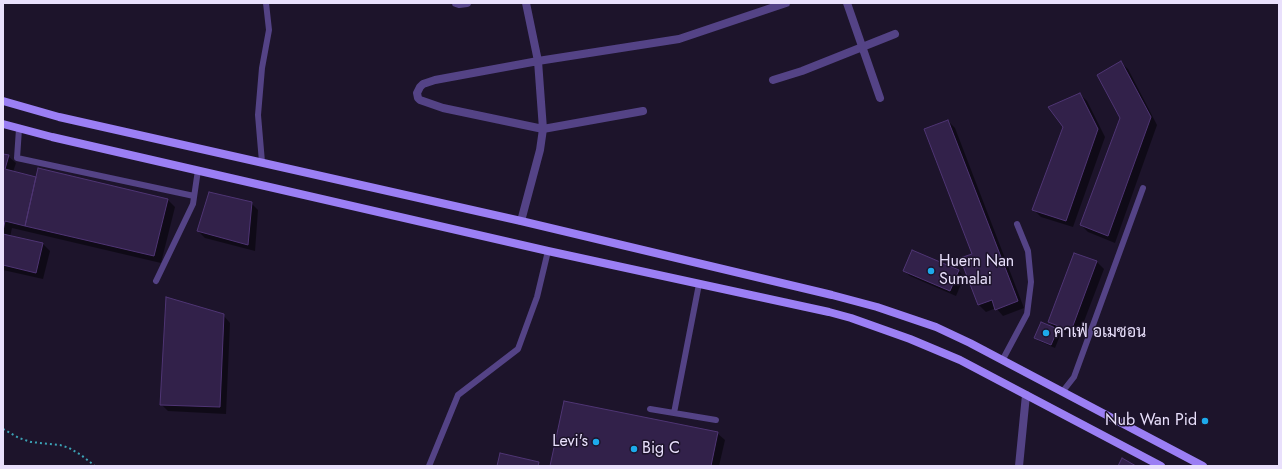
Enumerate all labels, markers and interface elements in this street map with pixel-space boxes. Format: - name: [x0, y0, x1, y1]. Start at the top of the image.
- place label: Huern Nan Sumalai: [939, 252, 1014, 290]
- marker: Huern Nan Sumalai: [926, 266, 936, 276]
- place label: คาเฟ่ อเมซอน: [1054, 323, 1146, 343]
- marker: คาเฟ่ อเมซอน: [1041, 328, 1051, 338]
- place label: Nub Wan Pid: [1105, 411, 1197, 431]
- marker: Nub Wan Pid: [1200, 416, 1210, 426]
- place label: Levi's: [552, 432, 588, 452]
- marker: Levi's: [591, 437, 601, 447]
- place label: Big C: [642, 439, 680, 459]
- marker: Big C: [629, 444, 639, 454]

